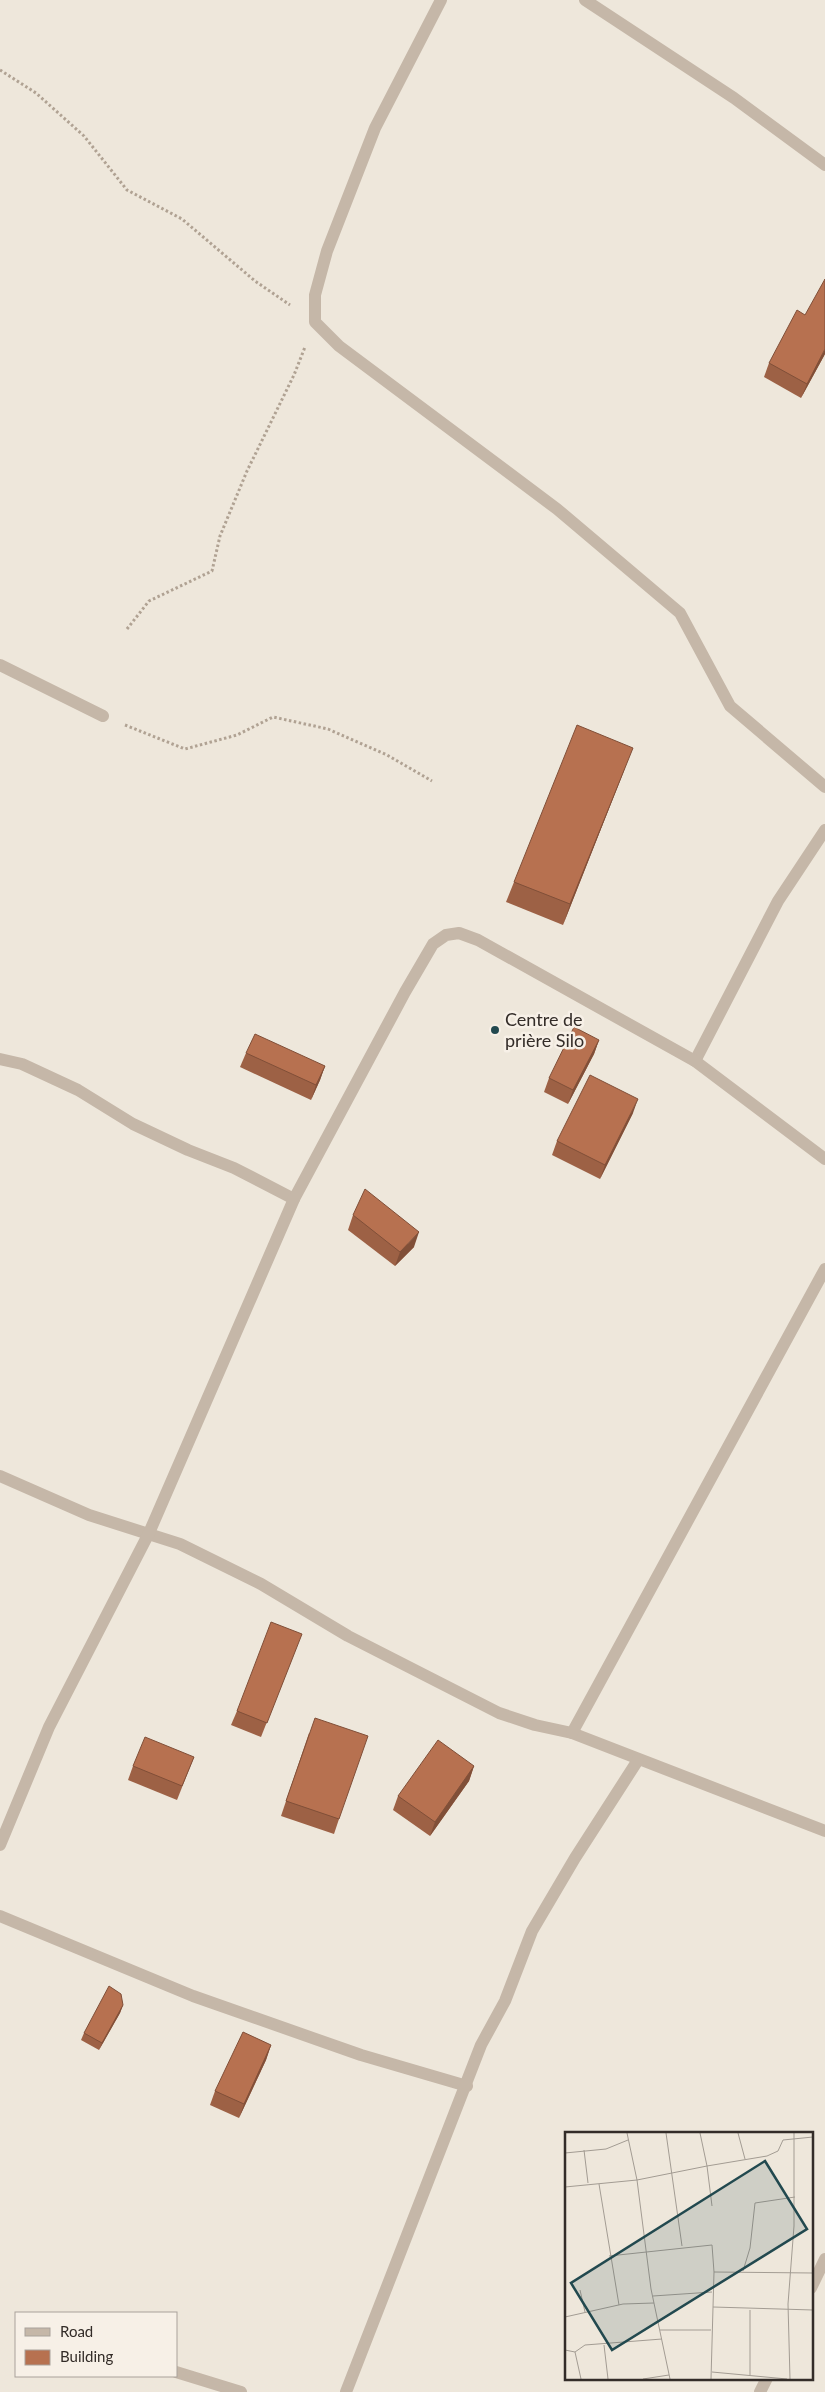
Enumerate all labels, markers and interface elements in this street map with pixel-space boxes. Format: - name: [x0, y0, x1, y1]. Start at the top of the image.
- place label: Centre de prière Silo: [505, 1008, 584, 1051]
- marker: Centre de prière Silo: [489, 1024, 501, 1036]
- inset map: [565, 2132, 812, 2380]
- legend: [15, 2312, 178, 2377]
- text: Road: [60, 2322, 93, 2340]
- text: Building: [60, 2347, 113, 2365]

